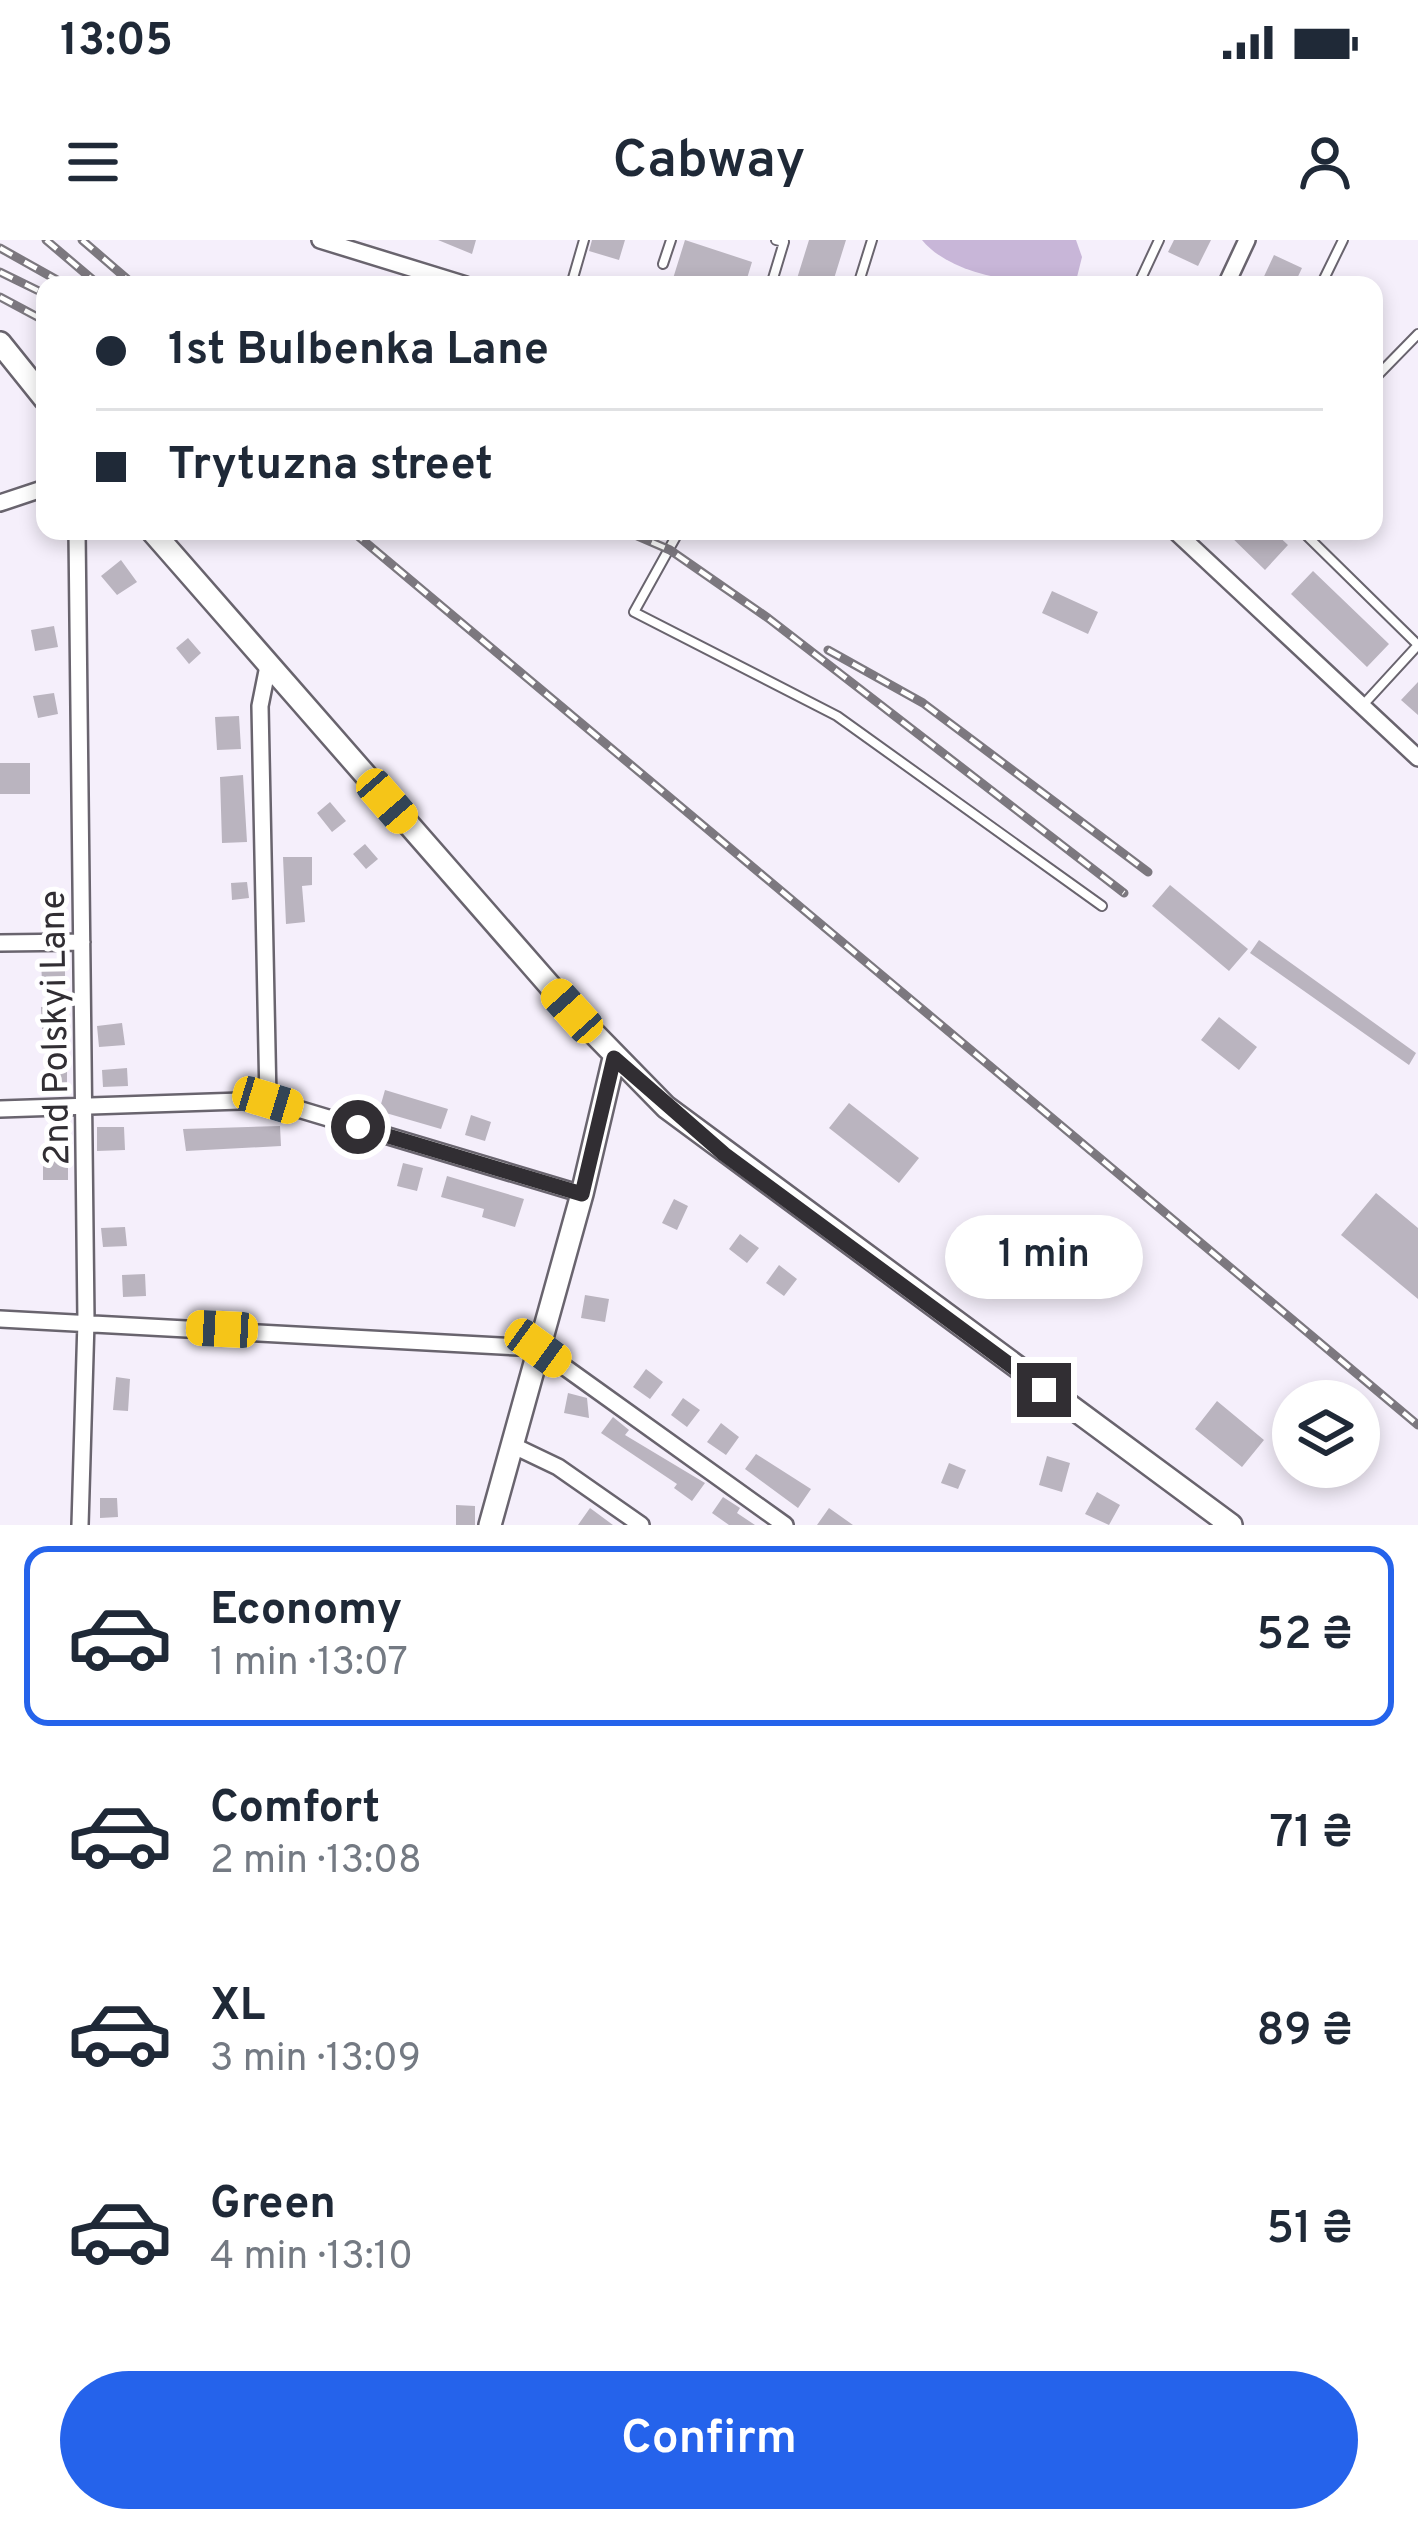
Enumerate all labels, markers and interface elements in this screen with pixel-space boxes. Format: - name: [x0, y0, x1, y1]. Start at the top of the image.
- text: 13:05: [60, 14, 173, 71]
- text: Cabway: [613, 128, 806, 197]
- icon: menu: [60, 129, 126, 195]
- icon: person: [1292, 129, 1358, 195]
- text: 1st Bulbenka Lane: [168, 323, 549, 380]
- text: Trytuzna street: [168, 438, 493, 495]
- car: [350, 762, 424, 840]
- street label: 2nd Polskyi Lane: [32, 890, 82, 1166]
- car: [535, 972, 609, 1050]
- car: [228, 1072, 308, 1128]
- route start: [331, 1100, 385, 1154]
- callout: 1 min: [945, 1216, 1143, 1300]
- text: 1 min: [998, 1232, 1090, 1281]
- car: [185, 1309, 259, 1349]
- car: [498, 1312, 578, 1384]
- route end: [1017, 1363, 1071, 1417]
- map controls: [1272, 1380, 1380, 1488]
- button: layers: [1272, 1380, 1380, 1488]
- icon: car: [66, 1582, 174, 1690]
- text: Economy: [210, 1583, 402, 1640]
- text: 52 ₴: [1257, 1608, 1352, 1665]
- text: 1 min · 13:07: [210, 1640, 408, 1689]
- icon: car: [66, 1780, 174, 1888]
- text: Comfort: [210, 1781, 380, 1838]
- text: 71 ₴: [1269, 1806, 1352, 1863]
- text: 2 min · 13:08: [210, 1838, 422, 1887]
- icon: car: [66, 1978, 174, 2086]
- text: XL: [210, 1979, 265, 2036]
- text: 89 ₴: [1257, 2004, 1352, 2061]
- text: 3 min · 13:09: [210, 2036, 421, 2085]
- icon: car: [66, 2176, 174, 2284]
- text: Green: [210, 2177, 336, 2234]
- text: 51 ₴: [1266, 2202, 1352, 2259]
- text: 4 min · 13:10: [210, 2234, 413, 2283]
- button: Confirm: [60, 2371, 1358, 2509]

